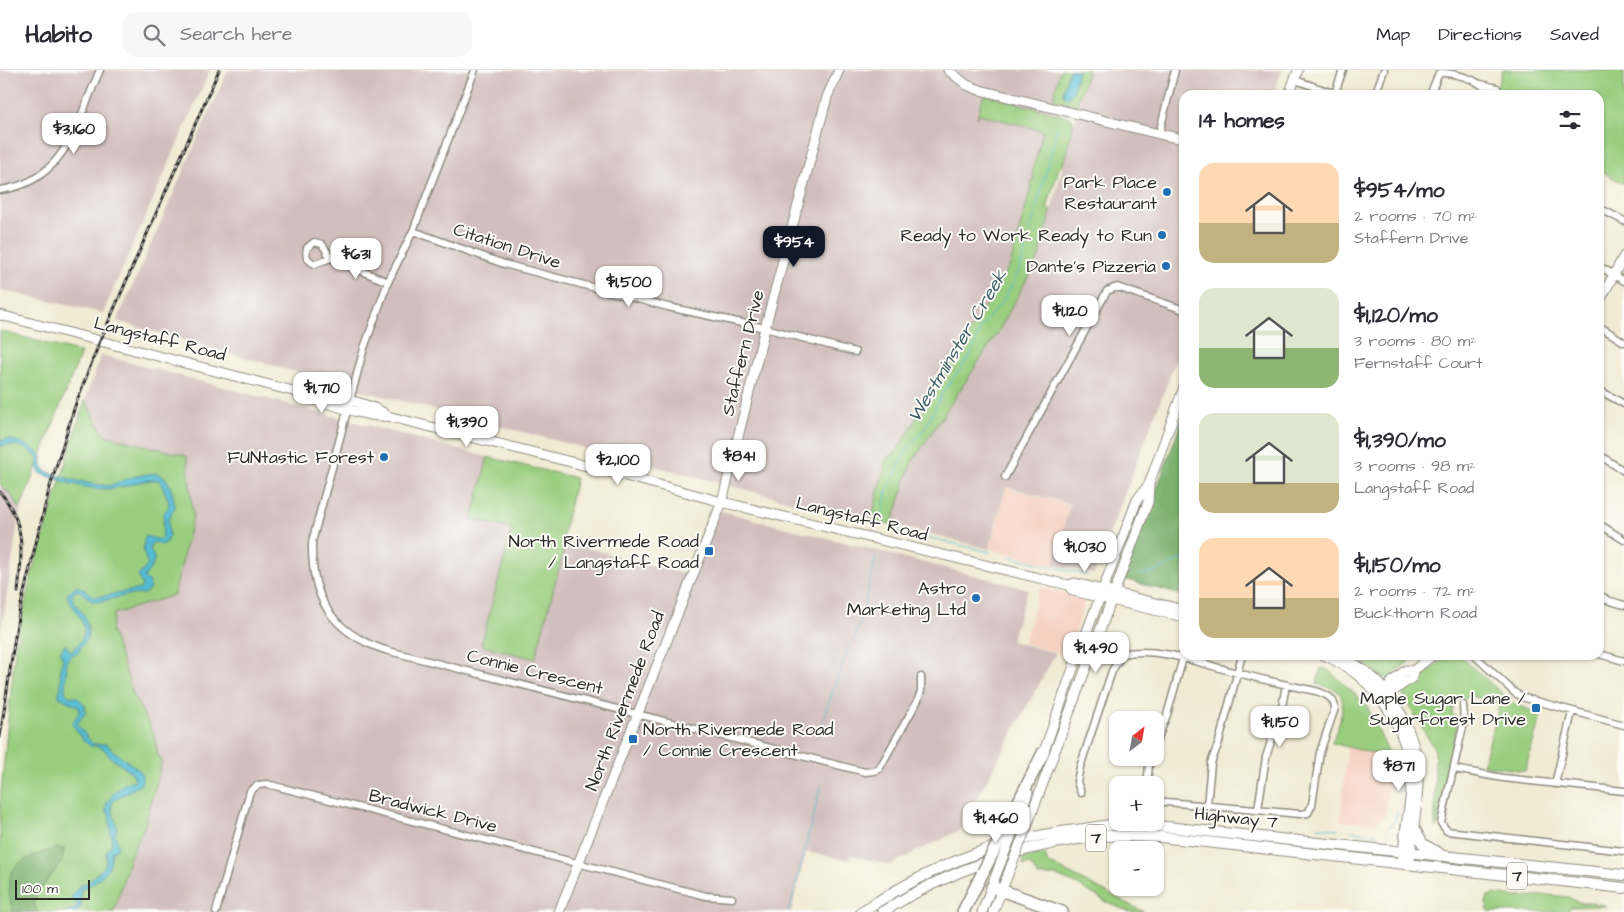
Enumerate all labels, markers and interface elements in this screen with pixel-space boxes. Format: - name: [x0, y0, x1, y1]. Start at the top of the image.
- search box: [122, 12, 472, 57]
- text: Habito: [25, 18, 92, 52]
- icon: search: [140, 21, 168, 49]
- text: Search here: [180, 21, 292, 48]
- text: Map: [1376, 22, 1410, 47]
- text: Directions: [1438, 22, 1522, 47]
- text: Saved: [1550, 22, 1599, 47]
- text: 14 homes: [1199, 106, 1285, 135]
- icon: filters: [1556, 106, 1584, 134]
- pin: $3,160: [33, 112, 115, 155]
- text: $3,160: [53, 118, 95, 140]
- place label: Park Place Restaurant: [1064, 170, 1158, 216]
- text: $954/mo: [1354, 176, 1445, 205]
- icon: home: [1239, 183, 1299, 243]
- marker: Park Place Restaurant: [1161, 186, 1173, 198]
- text: 2 rooms · 70 m²: [1354, 205, 1477, 227]
- street label: Citation Drive: [450, 217, 564, 275]
- place label: Ready to Work Ready to Run: [900, 223, 1152, 249]
- pin: $954: [764, 226, 824, 268]
- text: Staffern Drive: [1354, 227, 1468, 249]
- marker: Ready to Work Ready to Run: [1156, 229, 1168, 241]
- text: $954: [774, 231, 814, 253]
- pin: $631: [326, 238, 386, 280]
- text: $631: [341, 243, 371, 265]
- place label: Dante's Pizzeria: [1026, 254, 1156, 279]
- marker: Dante's Pizzeria: [1160, 260, 1172, 272]
- water label: Westminster Creek: [902, 264, 1015, 428]
- pin: $1,500: [588, 266, 670, 308]
- text: $1,500: [606, 271, 652, 293]
- street label: Staffern Drive: [715, 287, 771, 418]
- pin: $1,120: [1029, 294, 1111, 337]
- text: $1,120: [1052, 300, 1088, 322]
- text: $1,120/mo: [1354, 301, 1438, 330]
- icon: home: [1239, 308, 1299, 368]
- street label: Langstaff Road: [91, 311, 229, 368]
- text: 3 rooms · 80 m²: [1354, 330, 1476, 352]
- text: Fernstaff Court: [1354, 352, 1482, 374]
- pin: $1,710: [281, 372, 363, 414]
- text: $1,710: [304, 377, 340, 399]
- pin: $1,390: [426, 406, 508, 448]
- text: $1,390: [446, 411, 488, 433]
- text: $1,390/mo: [1354, 426, 1446, 455]
- icon: home: [1239, 433, 1299, 493]
- pin: $841: [709, 440, 769, 482]
- pin: $2,100: [577, 444, 659, 486]
- place label: FUNtastic Forest: [228, 445, 375, 470]
- text: $841: [723, 445, 755, 467]
- text: $2,100: [596, 449, 640, 471]
- marker: FUNtastic Forest: [378, 451, 390, 463]
- text: 3 rooms · 98 m²: [1354, 455, 1475, 477]
- text: Langstaff Road: [1354, 477, 1474, 499]
- street label: Langstaff Road: [793, 491, 931, 548]
- place label: North Rivermede Road / Langstaff Road: [508, 529, 699, 576]
- pin: $1,030: [1044, 530, 1126, 573]
- text: $1,030: [1064, 536, 1106, 558]
- marker: North Rivermede Road / Langstaff Road: [703, 545, 715, 557]
- text: $1,150/mo: [1354, 551, 1441, 580]
- icon: home: [1239, 558, 1299, 618]
- place label: Astro Marketing Ltd: [847, 576, 966, 623]
- text: 2 rooms · 72 m²: [1354, 580, 1476, 602]
- marker: Astro Marketing Ltd: [970, 592, 982, 604]
- text: Buckthorn Road: [1354, 602, 1477, 624]
- street label: North Rivermede Road: [579, 608, 671, 794]
- pin: $1,490: [1055, 632, 1137, 674]
- text: $1,490: [1074, 637, 1118, 659]
- street label: Connie Crescent: [464, 643, 606, 701]
- place label: Maple Sugar Lane / Sugarforest Drive: [1360, 686, 1526, 733]
- marker: Maple Sugar Lane / Sugarforest Drive: [1530, 702, 1542, 714]
- pin: $1,150: [1239, 706, 1321, 748]
- north arrow: [1109, 711, 1164, 766]
- map controls: [1109, 711, 1164, 896]
- text: $1,150: [1261, 711, 1299, 733]
- place label: North Rivermede Road / Connie Crescent: [643, 717, 834, 763]
- marker: North Rivermede Road / Connie Crescent: [627, 733, 639, 745]
- pin: $871: [1369, 750, 1429, 792]
- text: $871: [1383, 755, 1415, 777]
- button: +: [1109, 776, 1164, 831]
- street label: Bradwick Drive: [366, 783, 500, 839]
- street label: Highway 7: [1193, 801, 1279, 836]
- pin: $1,460: [955, 802, 1037, 844]
- text: $1,460: [974, 807, 1018, 829]
- road number: 7: [1086, 824, 1106, 851]
- button: −: [1109, 841, 1164, 896]
- road number: 7: [1507, 862, 1527, 889]
- scale bar: [15, 877, 90, 900]
- text: 100 m: [22, 879, 58, 899]

